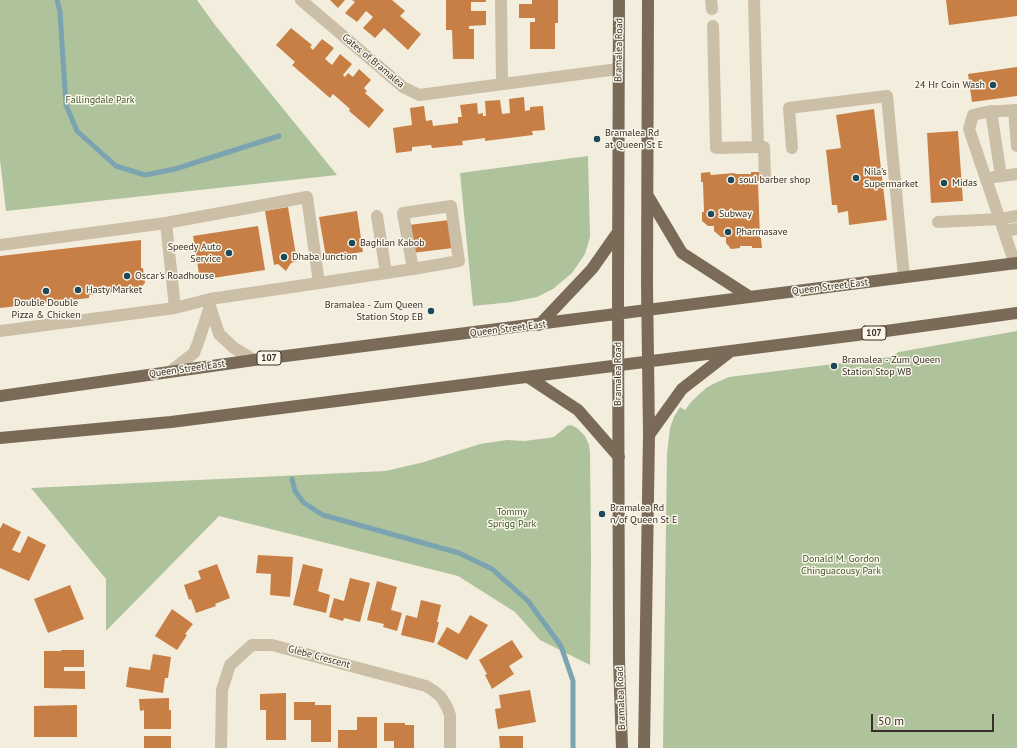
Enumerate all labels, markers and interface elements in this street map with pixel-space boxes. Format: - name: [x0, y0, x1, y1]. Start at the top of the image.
- street label: Bramalea Road: [612, 18, 626, 82]
- street label: Gates of Bramalea: [339, 31, 407, 91]
- place label: 24 Hr Coin Wash: [915, 79, 985, 91]
- marker: 24 Hr Coin Wash: [988, 80, 998, 90]
- park label: Fallingdale Park: [66, 94, 134, 106]
- place label: Bramalea Rd at Queen St E: [605, 127, 663, 150]
- marker: Bramalea Rd at Queen St E: [592, 134, 602, 144]
- place label: Nila’s Supermarket: [864, 166, 918, 190]
- marker: Nila’s Supermarket: [851, 173, 861, 183]
- place label: soul barber shop: [739, 174, 810, 186]
- marker: soul barber shop: [726, 175, 736, 185]
- place label: Midas: [952, 177, 977, 189]
- marker: Midas: [939, 178, 949, 188]
- place label: Subway: [719, 208, 752, 220]
- marker: Subway: [706, 209, 716, 219]
- place label: Pharmasave: [736, 226, 787, 238]
- marker: Pharmasave: [723, 227, 733, 237]
- place label: Baghlan Kabob: [360, 237, 425, 249]
- marker: Baghlan Kabob: [347, 238, 357, 248]
- place label: Speedy Auto Service: [168, 241, 221, 264]
- marker: Speedy Auto Service: [224, 248, 234, 258]
- place label: Dhaba Junction: [292, 251, 357, 263]
- marker: Dhaba Junction: [279, 252, 289, 262]
- place label: Oscar's Roadhouse: [135, 270, 214, 282]
- marker: Oscar's Roadhouse: [122, 271, 132, 281]
- street label: Queen Street East: [791, 276, 869, 298]
- place label: Hasty Market: [86, 284, 142, 296]
- marker: Hasty Market: [73, 285, 83, 295]
- marker: Double Double Pizza & Chicken: [41, 286, 51, 296]
- place label: Double Double Pizza & Chicken: [11, 297, 81, 320]
- place label: Bramalea - Zum Queen Station Stop EB: [325, 299, 423, 322]
- marker: Bramalea - Zum Queen Station Stop EB: [426, 306, 436, 316]
- street label: Queen Street East: [469, 318, 547, 340]
- road number: 107: [862, 326, 886, 340]
- street label: Bramalea Road: [612, 342, 624, 406]
- road number: 107: [257, 351, 281, 365]
- place label: Bramalea - Zum Queen Station Stop WB: [842, 354, 940, 378]
- street label: Queen Street East: [148, 358, 226, 380]
- marker: Bramalea - Zum Queen Station Stop WB: [829, 361, 839, 371]
- place label: Bramalea Rd n/of Queen St E: [610, 502, 677, 526]
- park label: Tommy Sprigg Park: [488, 506, 536, 530]
- marker: Bramalea Rd n/of Queen St E: [597, 509, 607, 519]
- park label: Donald M. Gordon Chinguacousy Park: [801, 553, 881, 576]
- street label: Glebe Crescent: [287, 643, 351, 671]
- street label: Bramalea Road: [614, 666, 628, 730]
- scale bar: [873, 706, 996, 732]
- text: 50 m: [878, 713, 904, 728]

